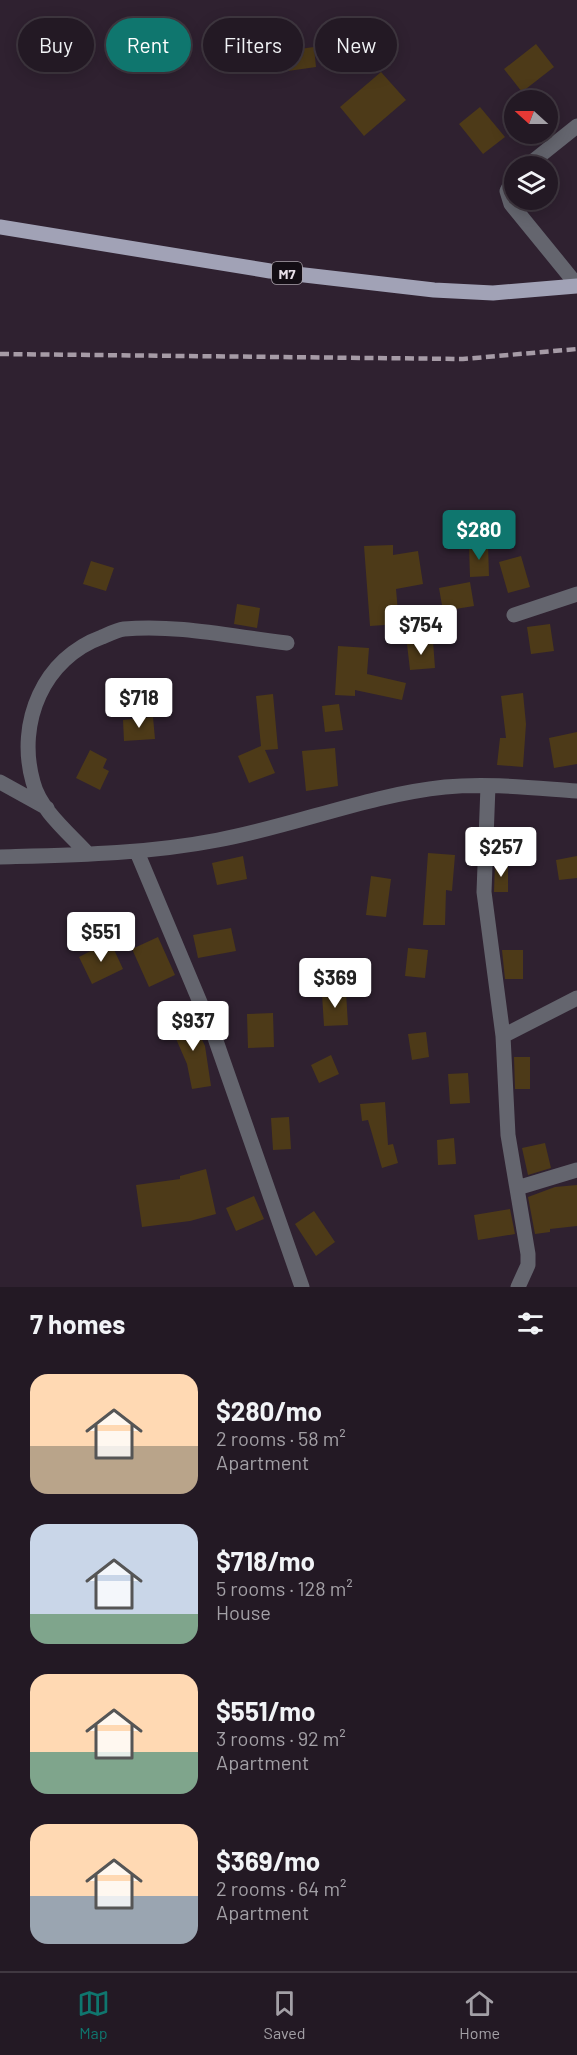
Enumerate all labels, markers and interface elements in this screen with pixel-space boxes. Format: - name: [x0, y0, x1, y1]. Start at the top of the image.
- chip: Buy: [18, 18, 94, 72]
- chip: Rent: [106, 18, 191, 72]
- chip: Filters: [203, 18, 303, 72]
- chip: New: [315, 18, 397, 72]
- north arrow: [504, 90, 558, 144]
- map controls: [504, 90, 558, 210]
- button: layers: [504, 156, 558, 210]
- road number: M7: [272, 262, 302, 284]
- pin: $280: [443, 510, 515, 561]
- text: $280: [457, 517, 501, 541]
- pin: $754: [385, 605, 457, 656]
- text: $754: [399, 612, 443, 636]
- pin: $718: [103, 678, 175, 729]
- text: $718: [119, 685, 159, 709]
- pin: $257: [465, 827, 537, 878]
- text: $257: [479, 834, 523, 858]
- pin: $551: [65, 912, 137, 963]
- text: $551: [81, 919, 121, 943]
- pin: $369: [299, 958, 371, 1009]
- text: $369: [313, 965, 357, 989]
- pin: $937: [157, 1001, 229, 1052]
- text: $937: [172, 1008, 214, 1032]
- icon: filters: [514, 1307, 547, 1340]
- text: 7 homes: [30, 1308, 125, 1339]
- text: $280/mo: [216, 1395, 322, 1426]
- icon: home: [78, 1398, 150, 1470]
- text: 2 rooms · 58 m²: [216, 1426, 346, 1450]
- text: Apartment: [216, 1450, 309, 1474]
- text: $718/mo: [216, 1545, 315, 1576]
- icon: home: [78, 1548, 150, 1620]
- text: 5 rooms · 128 m²: [216, 1576, 353, 1600]
- text: House: [216, 1600, 271, 1624]
- text: $551/mo: [216, 1695, 315, 1726]
- icon: home: [78, 1698, 150, 1770]
- text: 3 rooms · 92 m²: [216, 1726, 346, 1750]
- text: Apartment: [216, 1750, 309, 1774]
- text: $369/mo: [216, 1845, 320, 1876]
- icon: home: [78, 1848, 150, 1920]
- text: 2 rooms · 64 m²: [216, 1876, 346, 1900]
- text: Apartment: [216, 1900, 309, 1924]
- tab: Map: [77, 1987, 110, 2042]
- tab: Saved: [264, 1987, 306, 2042]
- tab: Home: [459, 1987, 500, 2042]

